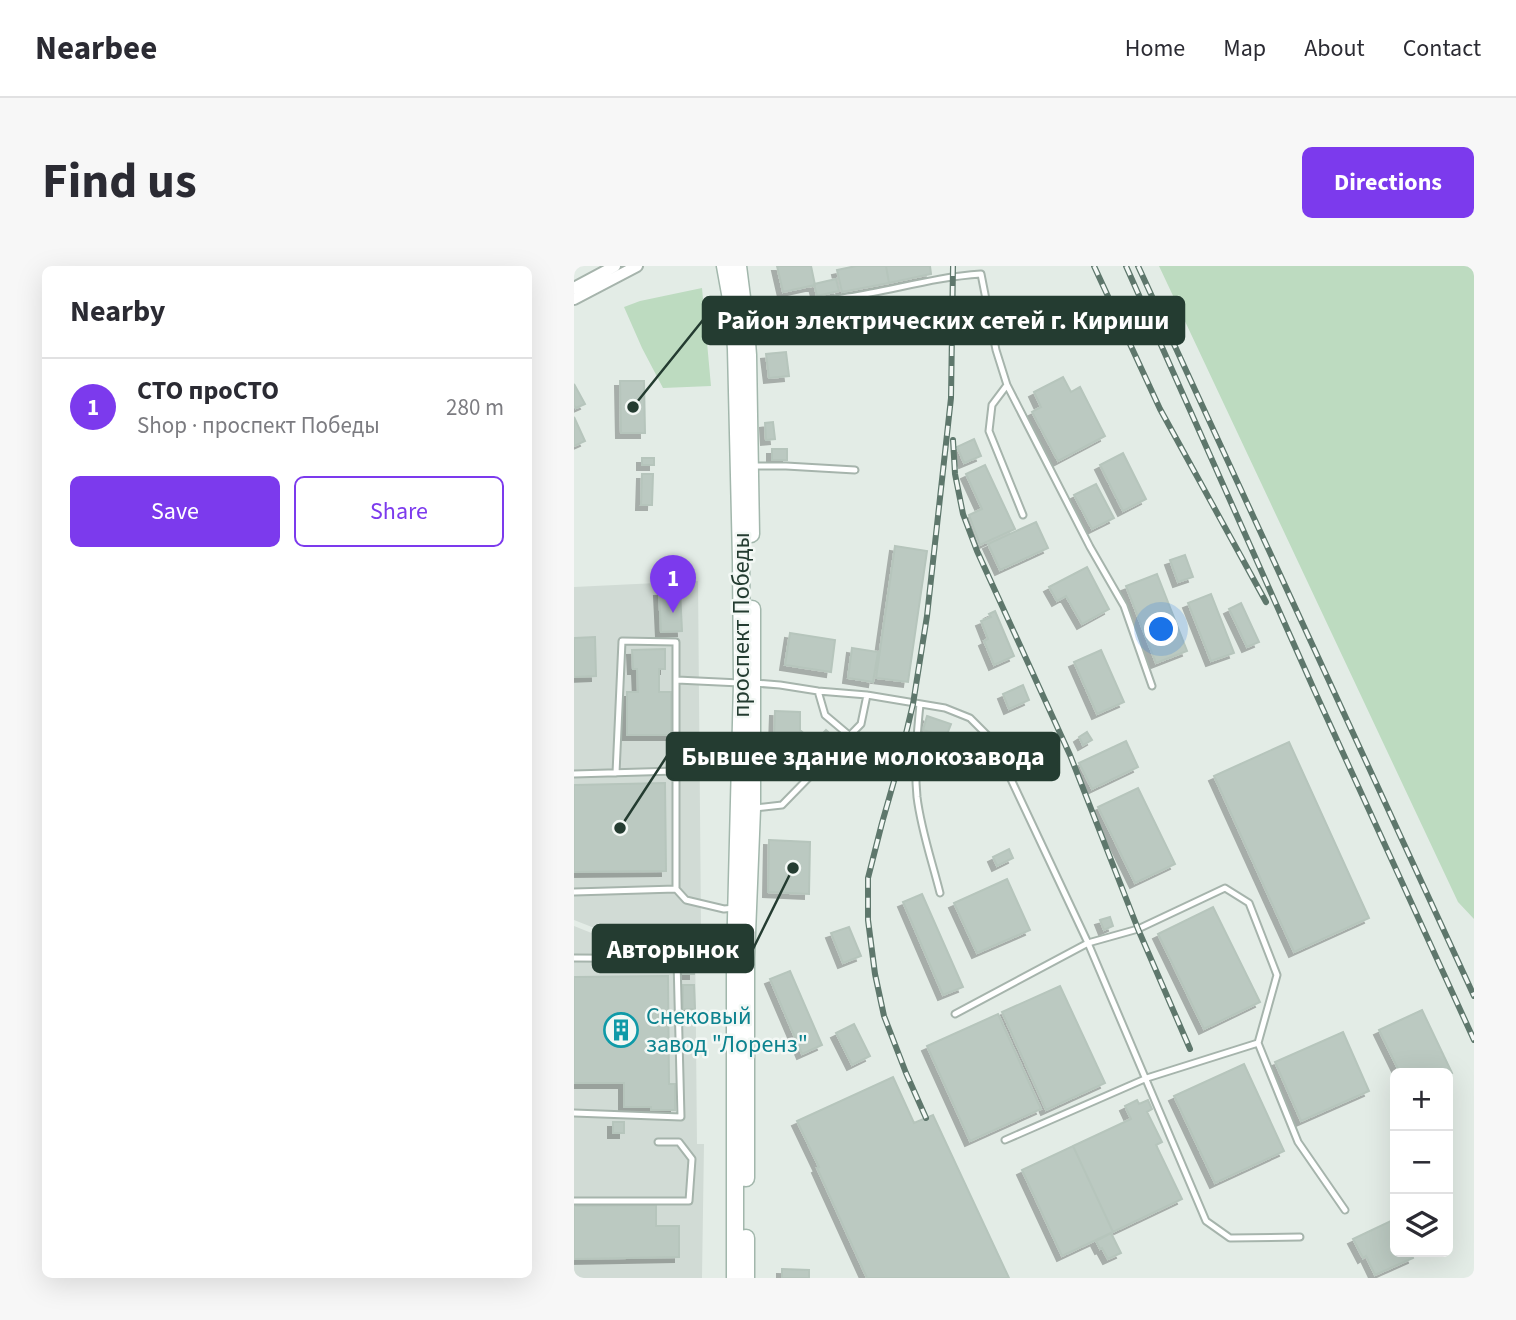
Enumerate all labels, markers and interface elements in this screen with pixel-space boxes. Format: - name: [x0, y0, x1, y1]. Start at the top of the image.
- text: Nearbee: [35, 25, 157, 72]
- text: Home: [1125, 31, 1185, 66]
- text: Map: [1223, 31, 1266, 66]
- text: About: [1304, 31, 1365, 66]
- text: Contact: [1403, 31, 1481, 66]
- text: Find us: [42, 147, 197, 217]
- button: Directions: [1302, 147, 1474, 218]
- text: Nearby: [70, 290, 165, 333]
- callout: Район электрических сетей г. Кириши: [703, 297, 1184, 344]
- text: Район электрических сетей г. Кириши: [717, 302, 1169, 339]
- text: СТО проСТО: [137, 372, 279, 409]
- text: 1: [87, 391, 99, 424]
- text: 280 m: [446, 391, 504, 424]
- text: Shop · проспект Победы: [137, 409, 380, 442]
- button: Save: [70, 476, 280, 547]
- button: Share: [294, 476, 504, 547]
- street label: проспект Победы: [724, 532, 759, 718]
- pin: 1: [650, 555, 696, 613]
- your location: [1144, 612, 1178, 646]
- callout: Бывшее здание молокозавода: [667, 733, 1059, 780]
- text: Бывшее здание молокозавода: [681, 738, 1045, 775]
- callout: Авторынок: [593, 925, 753, 972]
- text: Авторынок: [606, 931, 740, 968]
- place label: Снековый завод "Лоренз": [646, 999, 808, 1062]
- building icon: Снековый завод "Лоренз": [602, 1011, 640, 1049]
- map controls: [1390, 1068, 1453, 1257]
- button: +: [1390, 1068, 1453, 1131]
- button: −: [1390, 1131, 1453, 1194]
- button: layers: [1390, 1194, 1453, 1257]

